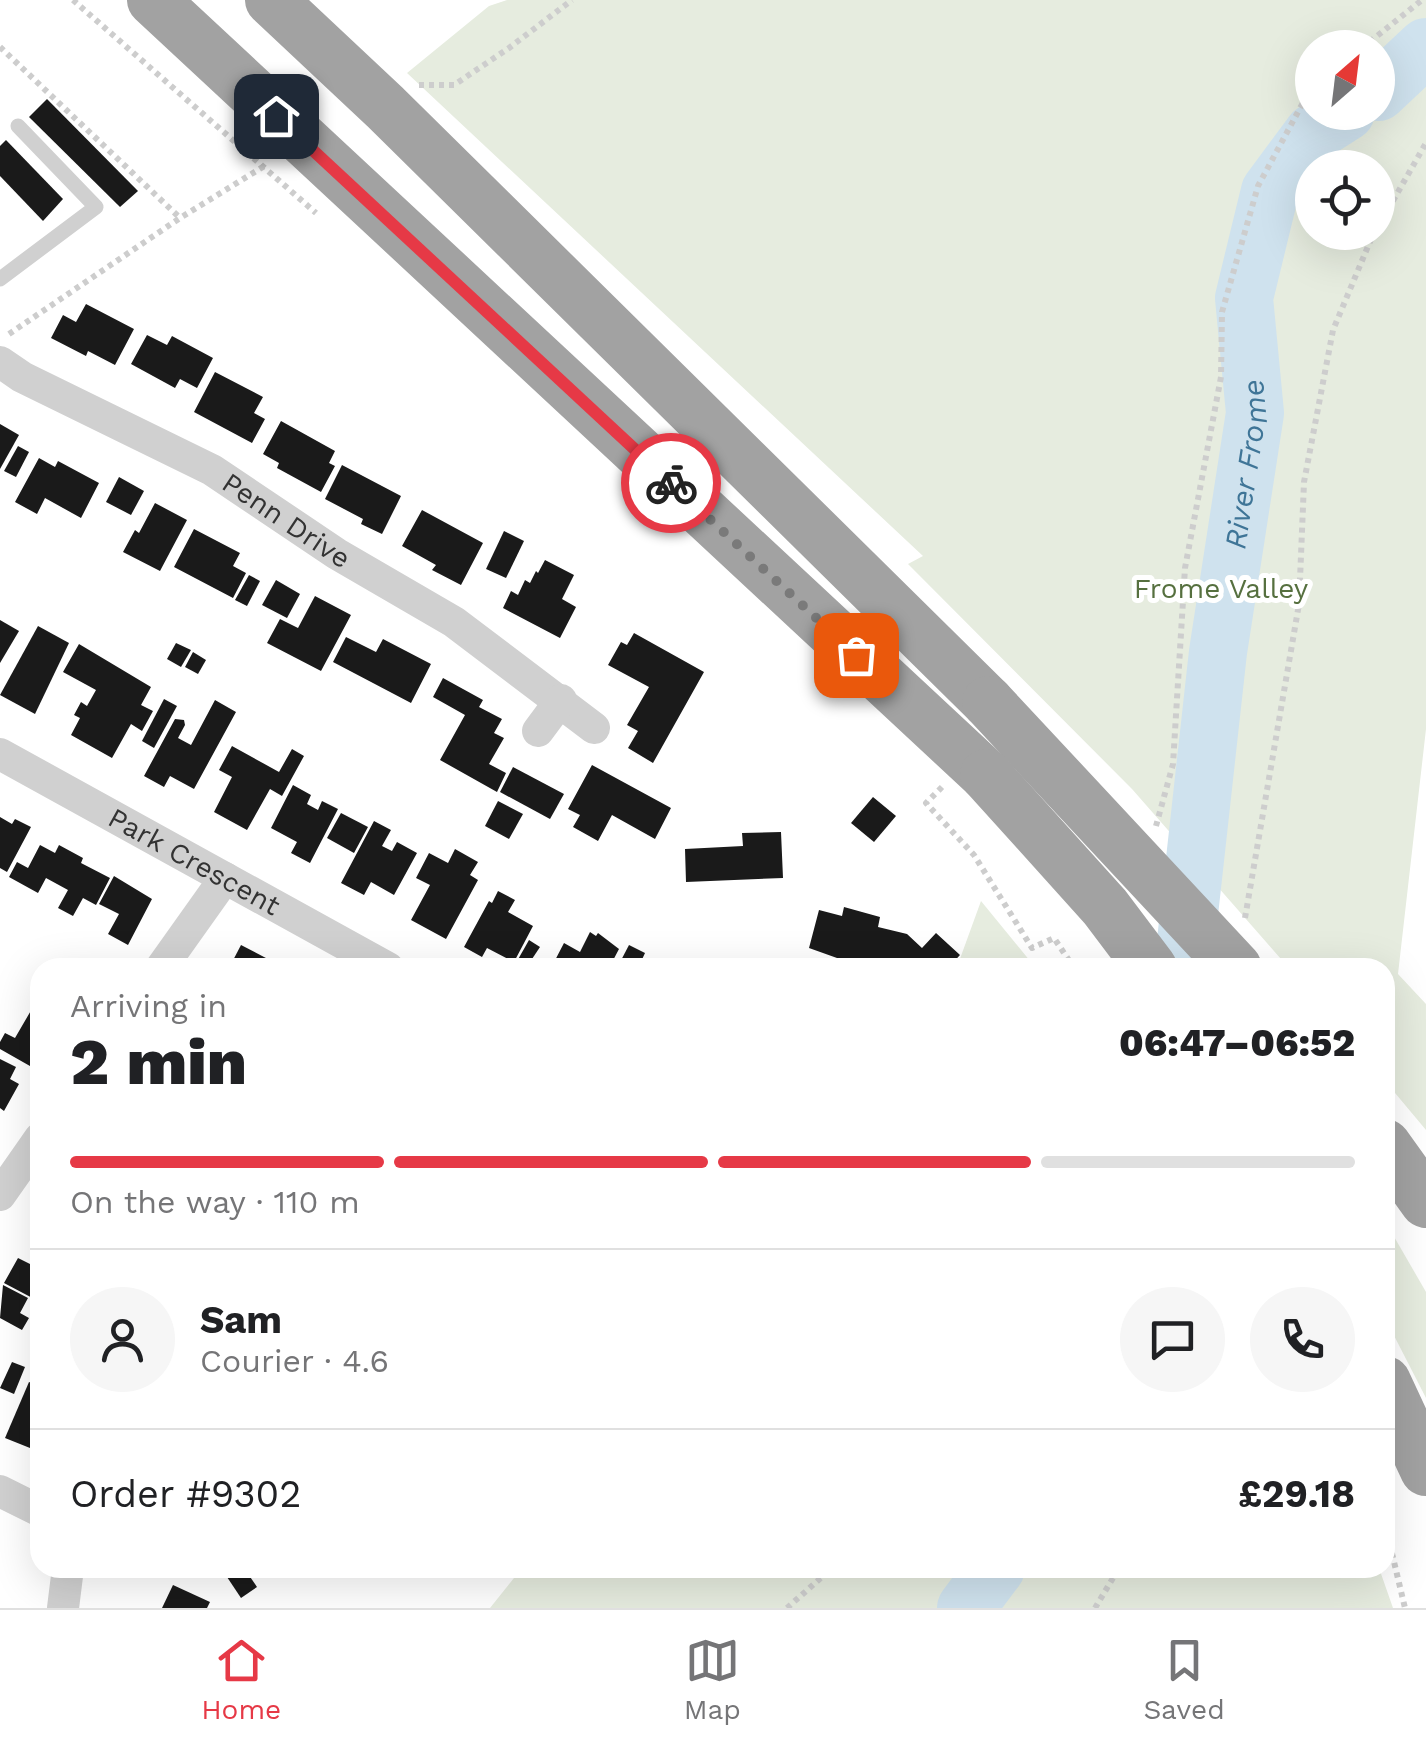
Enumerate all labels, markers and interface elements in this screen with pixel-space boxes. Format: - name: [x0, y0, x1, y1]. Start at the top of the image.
- north arrow: [1295, 30, 1395, 130]
- map controls: [1295, 30, 1395, 250]
- pin: [234, 74, 319, 159]
- icon: home: [249, 89, 304, 144]
- button: locate: [1295, 150, 1395, 250]
- water label: River Frome: [1217, 378, 1274, 551]
- courier: [621, 433, 721, 533]
- icon: bike: [644, 456, 699, 511]
- street label: Penn Drive: [216, 465, 356, 575]
- park label: Frome Valley: [1134, 572, 1309, 605]
- pin: [814, 613, 899, 698]
- icon: bag: [829, 628, 884, 683]
- street label: Park Crescent: [103, 801, 286, 922]
- text: Arriving in: [70, 987, 227, 1025]
- text: 06:47–06:52: [1119, 1021, 1355, 1065]
- text: 2 min: [70, 1024, 247, 1100]
- text: On the way · 110 m: [70, 1183, 360, 1221]
- button: person: [70, 1287, 175, 1392]
- button: chat: [1120, 1287, 1225, 1392]
- button: phone: [1250, 1287, 1355, 1392]
- text: Sam: [200, 1298, 282, 1342]
- text: Courier · 4.6: [200, 1342, 389, 1380]
- text: Order #9302: [70, 1472, 301, 1516]
- text: £29.18: [1238, 1472, 1355, 1516]
- tab: Home: [201, 1633, 281, 1726]
- tab: Map: [684, 1633, 741, 1726]
- tab: Saved: [1143, 1633, 1225, 1726]

